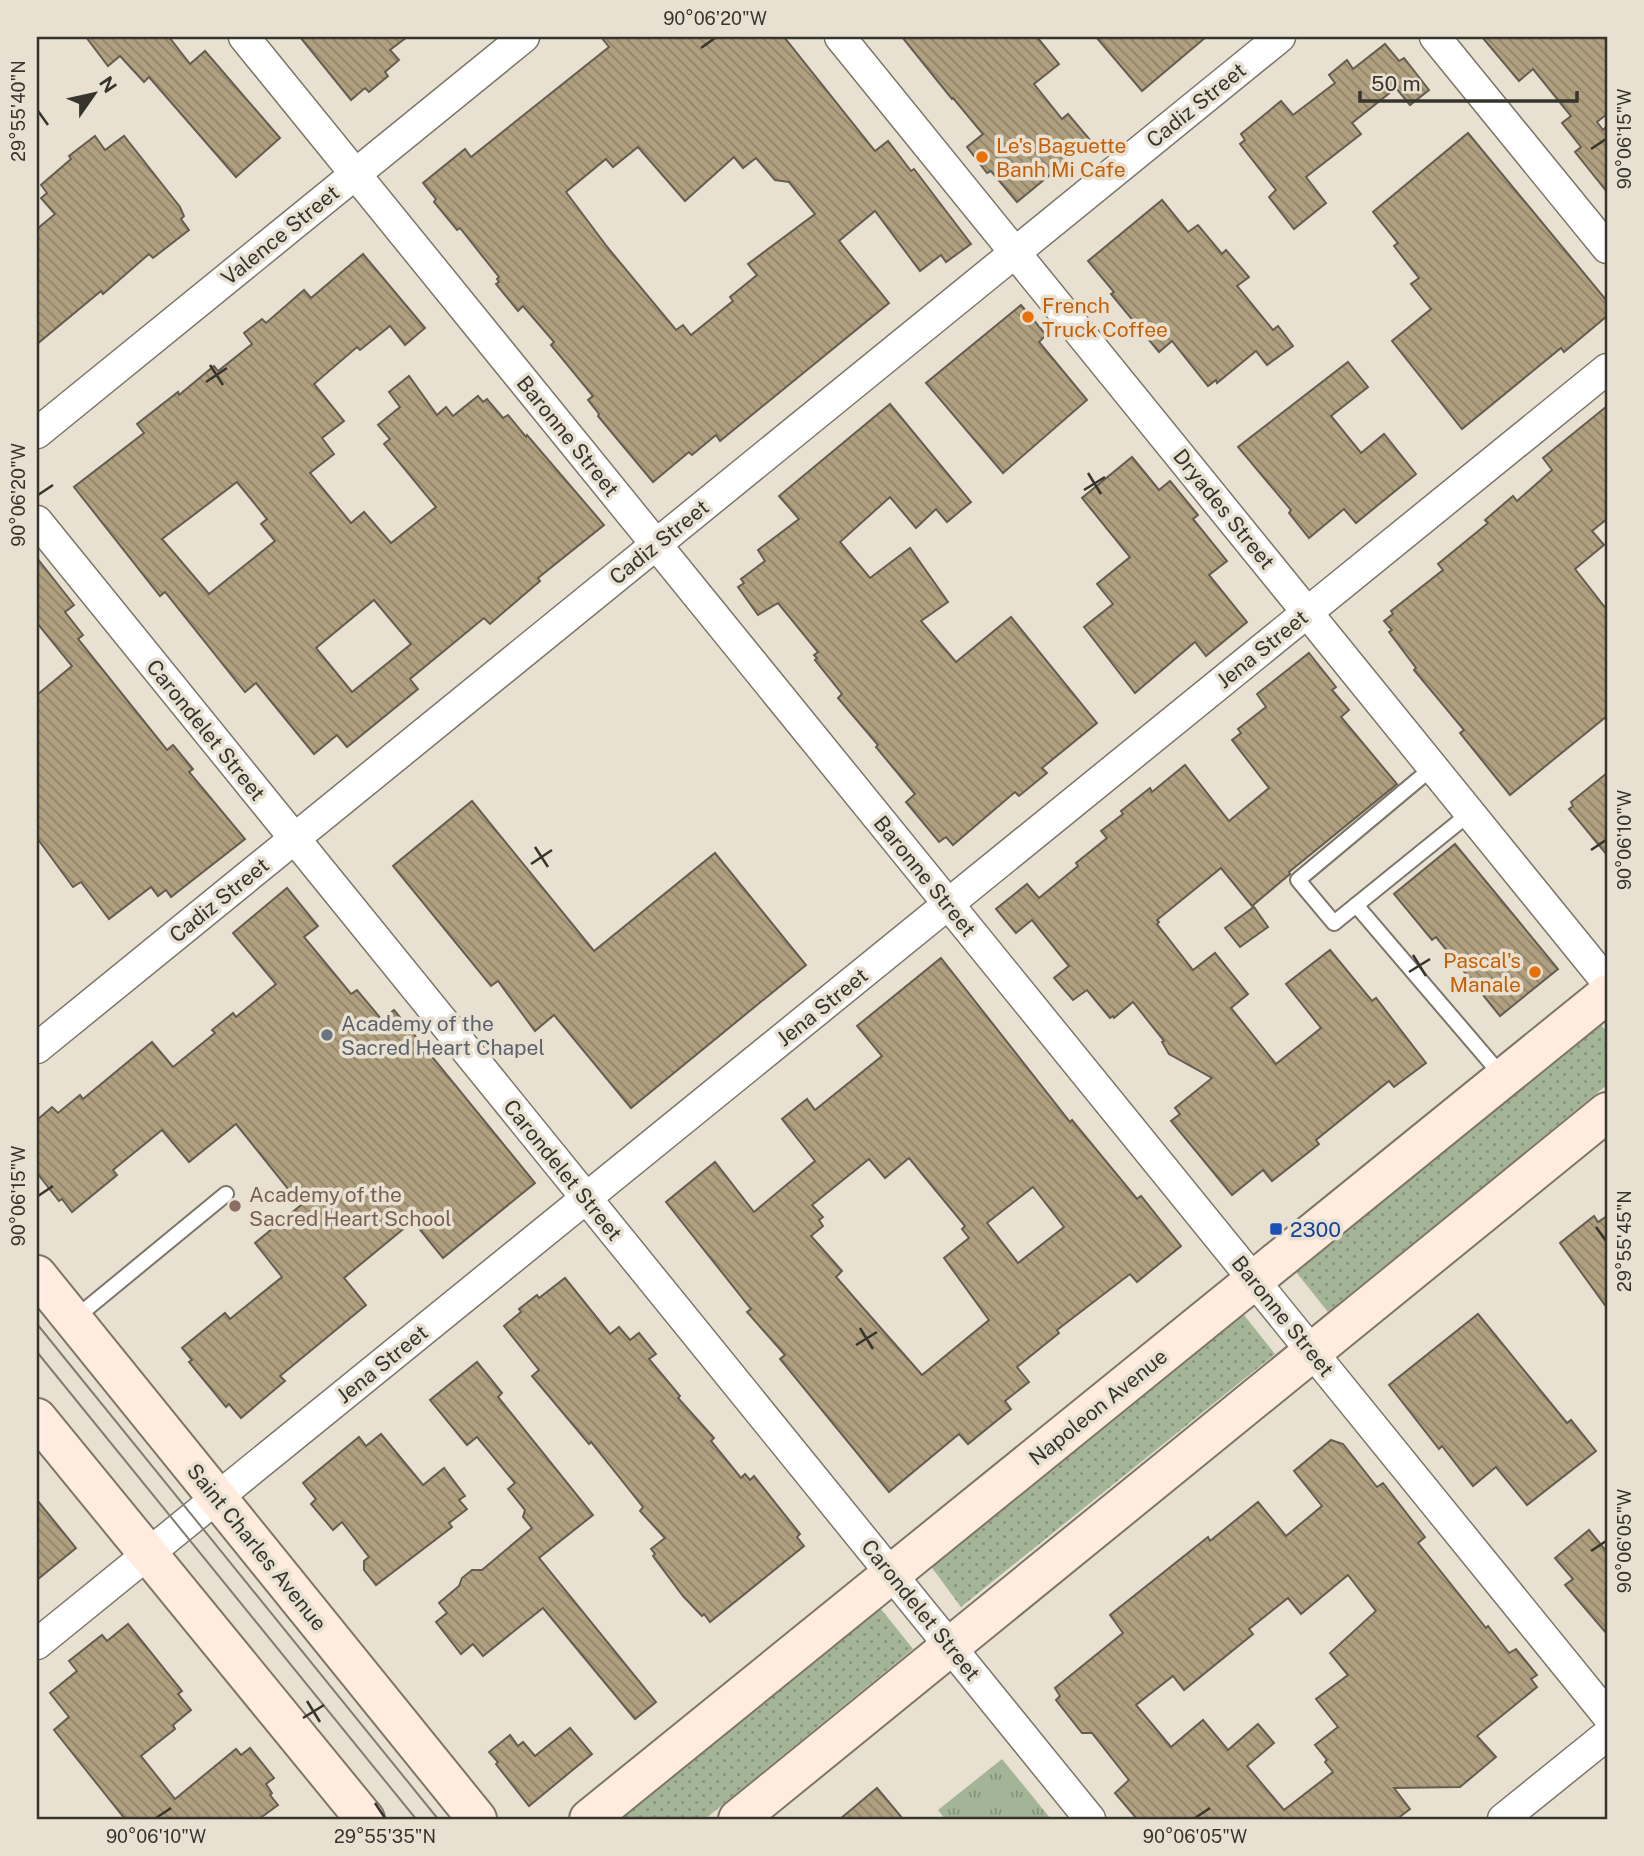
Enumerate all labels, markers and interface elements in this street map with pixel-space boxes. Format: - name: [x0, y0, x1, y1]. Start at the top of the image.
- text: 90°06'20"W: [663, 8, 767, 29]
- street label: Cadiz Street: [1141, 57, 1251, 153]
- text: 29°55'40"N: [8, 60, 29, 162]
- north arrow: [60, 60, 130, 130]
- scale bar: [1360, 60, 1578, 104]
- text: 50 m: [1371, 71, 1421, 96]
- text: N: [95, 72, 121, 97]
- text: 90°06'15"W: [1614, 89, 1635, 189]
- place label: Le's Baguette Banh Mi Cafe: [996, 133, 1126, 182]
- marker: Le's Baguette Banh Mi Cafe: [974, 149, 990, 165]
- street label: Valence Street: [216, 180, 344, 290]
- place label: French Truck Coffee: [1042, 293, 1168, 342]
- marker: French Truck Coffee: [1020, 309, 1036, 325]
- street label: Baronne Street: [512, 371, 624, 501]
- text: 90°06'20"W: [8, 443, 29, 547]
- street label: Dryades Street: [1168, 444, 1280, 574]
- street label: Cadiz Street: [604, 494, 714, 590]
- street label: Jena Street: [1211, 605, 1313, 693]
- street label: Carondelet Street: [141, 654, 271, 806]
- text: 90°06'10"W: [1614, 790, 1635, 890]
- street label: Baronne Street: [869, 811, 981, 941]
- street label: Cadiz Street: [164, 852, 274, 948]
- place label: Pascal's Manale: [1443, 948, 1521, 997]
- street label: Jena Street: [771, 963, 873, 1051]
- marker: Pascal's Manale: [1527, 964, 1543, 980]
- place label: Academy of the Sacred Heart Chapel: [341, 1011, 545, 1060]
- marker: Academy of the Sacred Heart Chapel: [319, 1027, 335, 1043]
- street label: Carondelet Street: [498, 1094, 628, 1246]
- text: 90°06'15"W: [8, 1146, 29, 1246]
- place label: Academy of the Sacred Heart School: [249, 1182, 452, 1231]
- text: 29°55'45"N: [1614, 1190, 1635, 1292]
- marker: Academy of the Sacred Heart School: [227, 1198, 243, 1214]
- place label: 2300: [1290, 1217, 1341, 1242]
- marker: 2300: [1268, 1221, 1284, 1237]
- street label: Baronne Street: [1227, 1251, 1339, 1381]
- street label: Jena Street: [331, 1320, 433, 1408]
- street label: Napoleon Avenue: [1024, 1344, 1172, 1470]
- street label: Saint Charles Avenue: [182, 1458, 332, 1636]
- text: 90°06'05"W: [1614, 1489, 1635, 1593]
- street label: Carondelet Street: [856, 1534, 986, 1686]
- text: 90°06'10"W: [106, 1826, 206, 1847]
- text: 29°55'35"N: [334, 1826, 436, 1847]
- text: 90°06'05"W: [1143, 1826, 1247, 1847]

